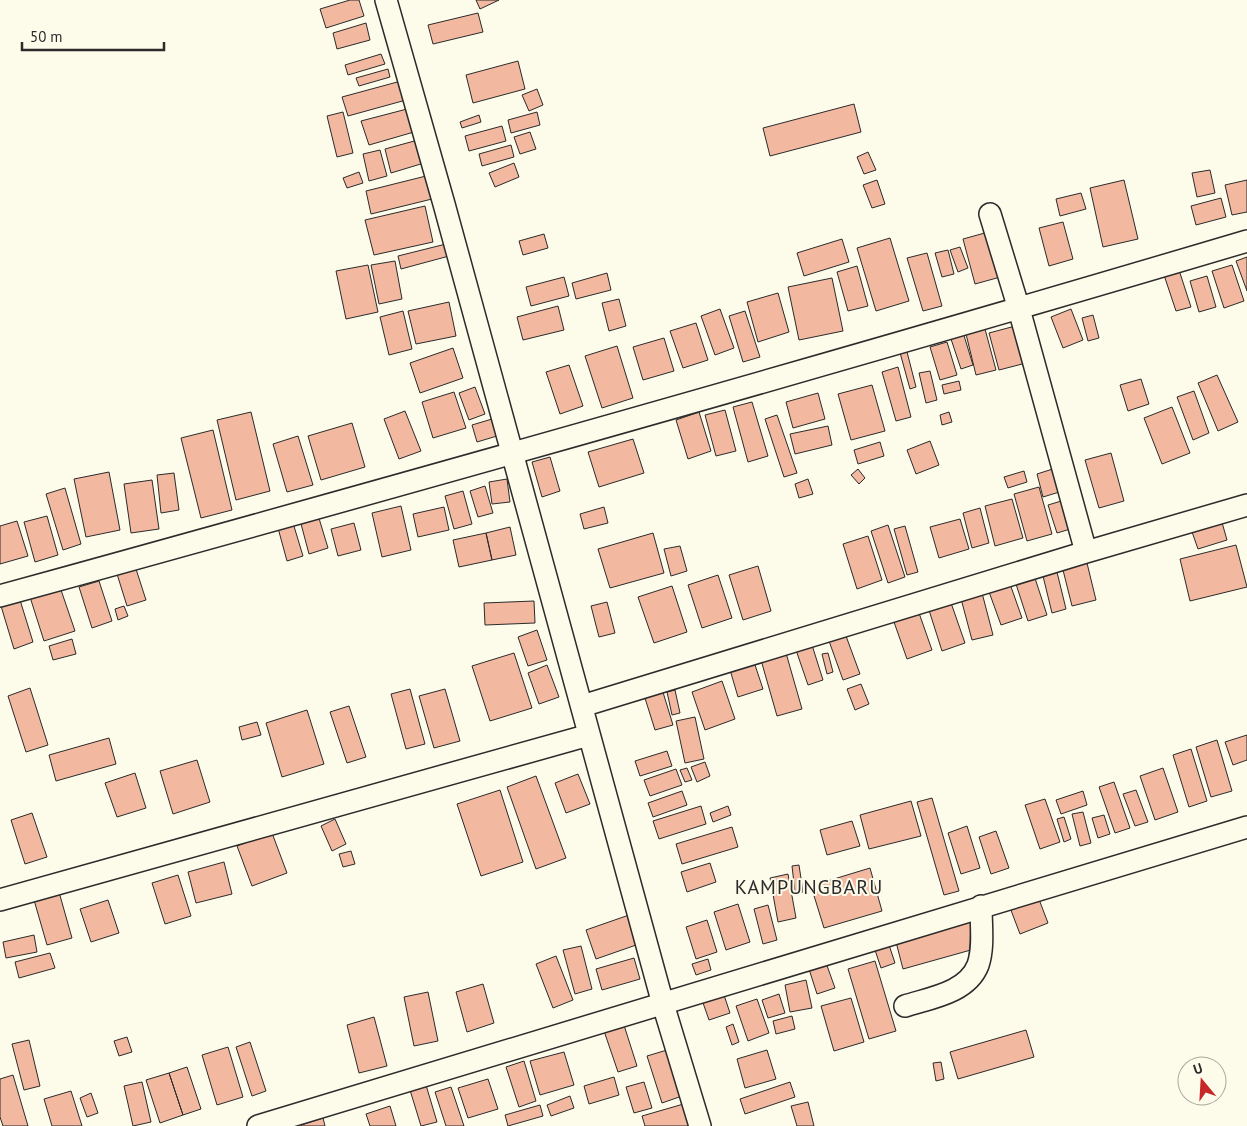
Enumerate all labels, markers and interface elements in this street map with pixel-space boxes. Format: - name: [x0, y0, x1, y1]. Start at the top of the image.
- scale bar: [22, 20, 165, 52]
- text: 50 m: [30, 27, 63, 46]
- district label: KAMPUNGBARU: [735, 874, 883, 900]
- north arrow: [1177, 1056, 1227, 1106]
- text: U: [1191, 1059, 1205, 1079]

